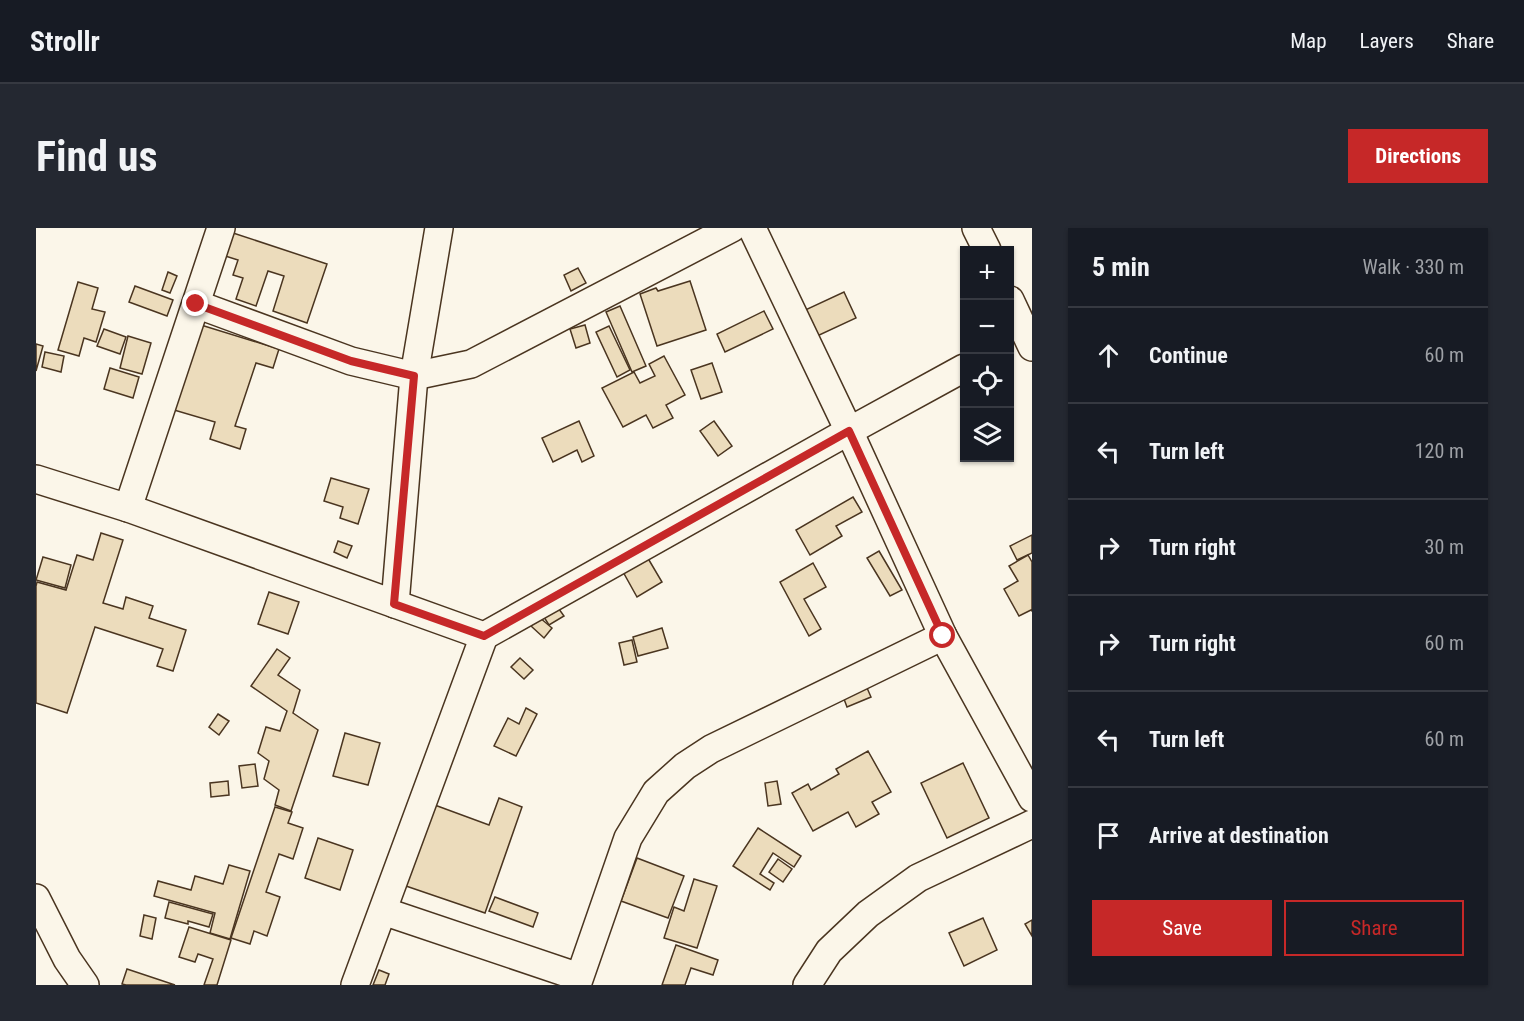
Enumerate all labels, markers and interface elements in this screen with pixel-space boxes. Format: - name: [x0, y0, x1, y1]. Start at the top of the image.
- text: Strollr: [30, 25, 100, 58]
- text: Map: [1290, 29, 1327, 53]
- text: Layers: [1360, 29, 1414, 53]
- text: Share: [1447, 29, 1494, 53]
- button: Directions: [1348, 129, 1488, 183]
- text: Find us: [36, 132, 157, 181]
- map controls: [960, 246, 1014, 462]
- button: +: [960, 246, 1014, 300]
- text: 5 min: [1092, 252, 1150, 282]
- text: Walk · 330 m: [1363, 255, 1464, 279]
- route end: [182, 290, 208, 316]
- button: −: [960, 300, 1014, 354]
- icon: ahead: [1092, 339, 1125, 372]
- text: Continue: [1149, 343, 1228, 368]
- text: 60 m: [1425, 343, 1464, 367]
- button: locate: [960, 354, 1014, 408]
- button: layers: [960, 408, 1014, 462]
- icon: left: [1092, 435, 1125, 468]
- text: Turn left: [1149, 439, 1224, 464]
- text: 120 m: [1415, 439, 1464, 463]
- icon: right: [1092, 531, 1125, 564]
- text: Turn right: [1149, 535, 1236, 560]
- text: 30 m: [1425, 535, 1464, 559]
- route start: [929, 622, 955, 648]
- icon: right: [1092, 627, 1125, 660]
- text: Turn right: [1149, 631, 1236, 656]
- text: 60 m: [1425, 631, 1464, 655]
- icon: left: [1092, 723, 1125, 756]
- text: Turn left: [1149, 727, 1224, 752]
- text: 60 m: [1425, 727, 1464, 751]
- icon: arrive: [1092, 819, 1125, 852]
- text: Arrive at destination: [1149, 823, 1329, 848]
- button: Save: [1092, 900, 1272, 956]
- button: Share: [1284, 900, 1464, 956]

